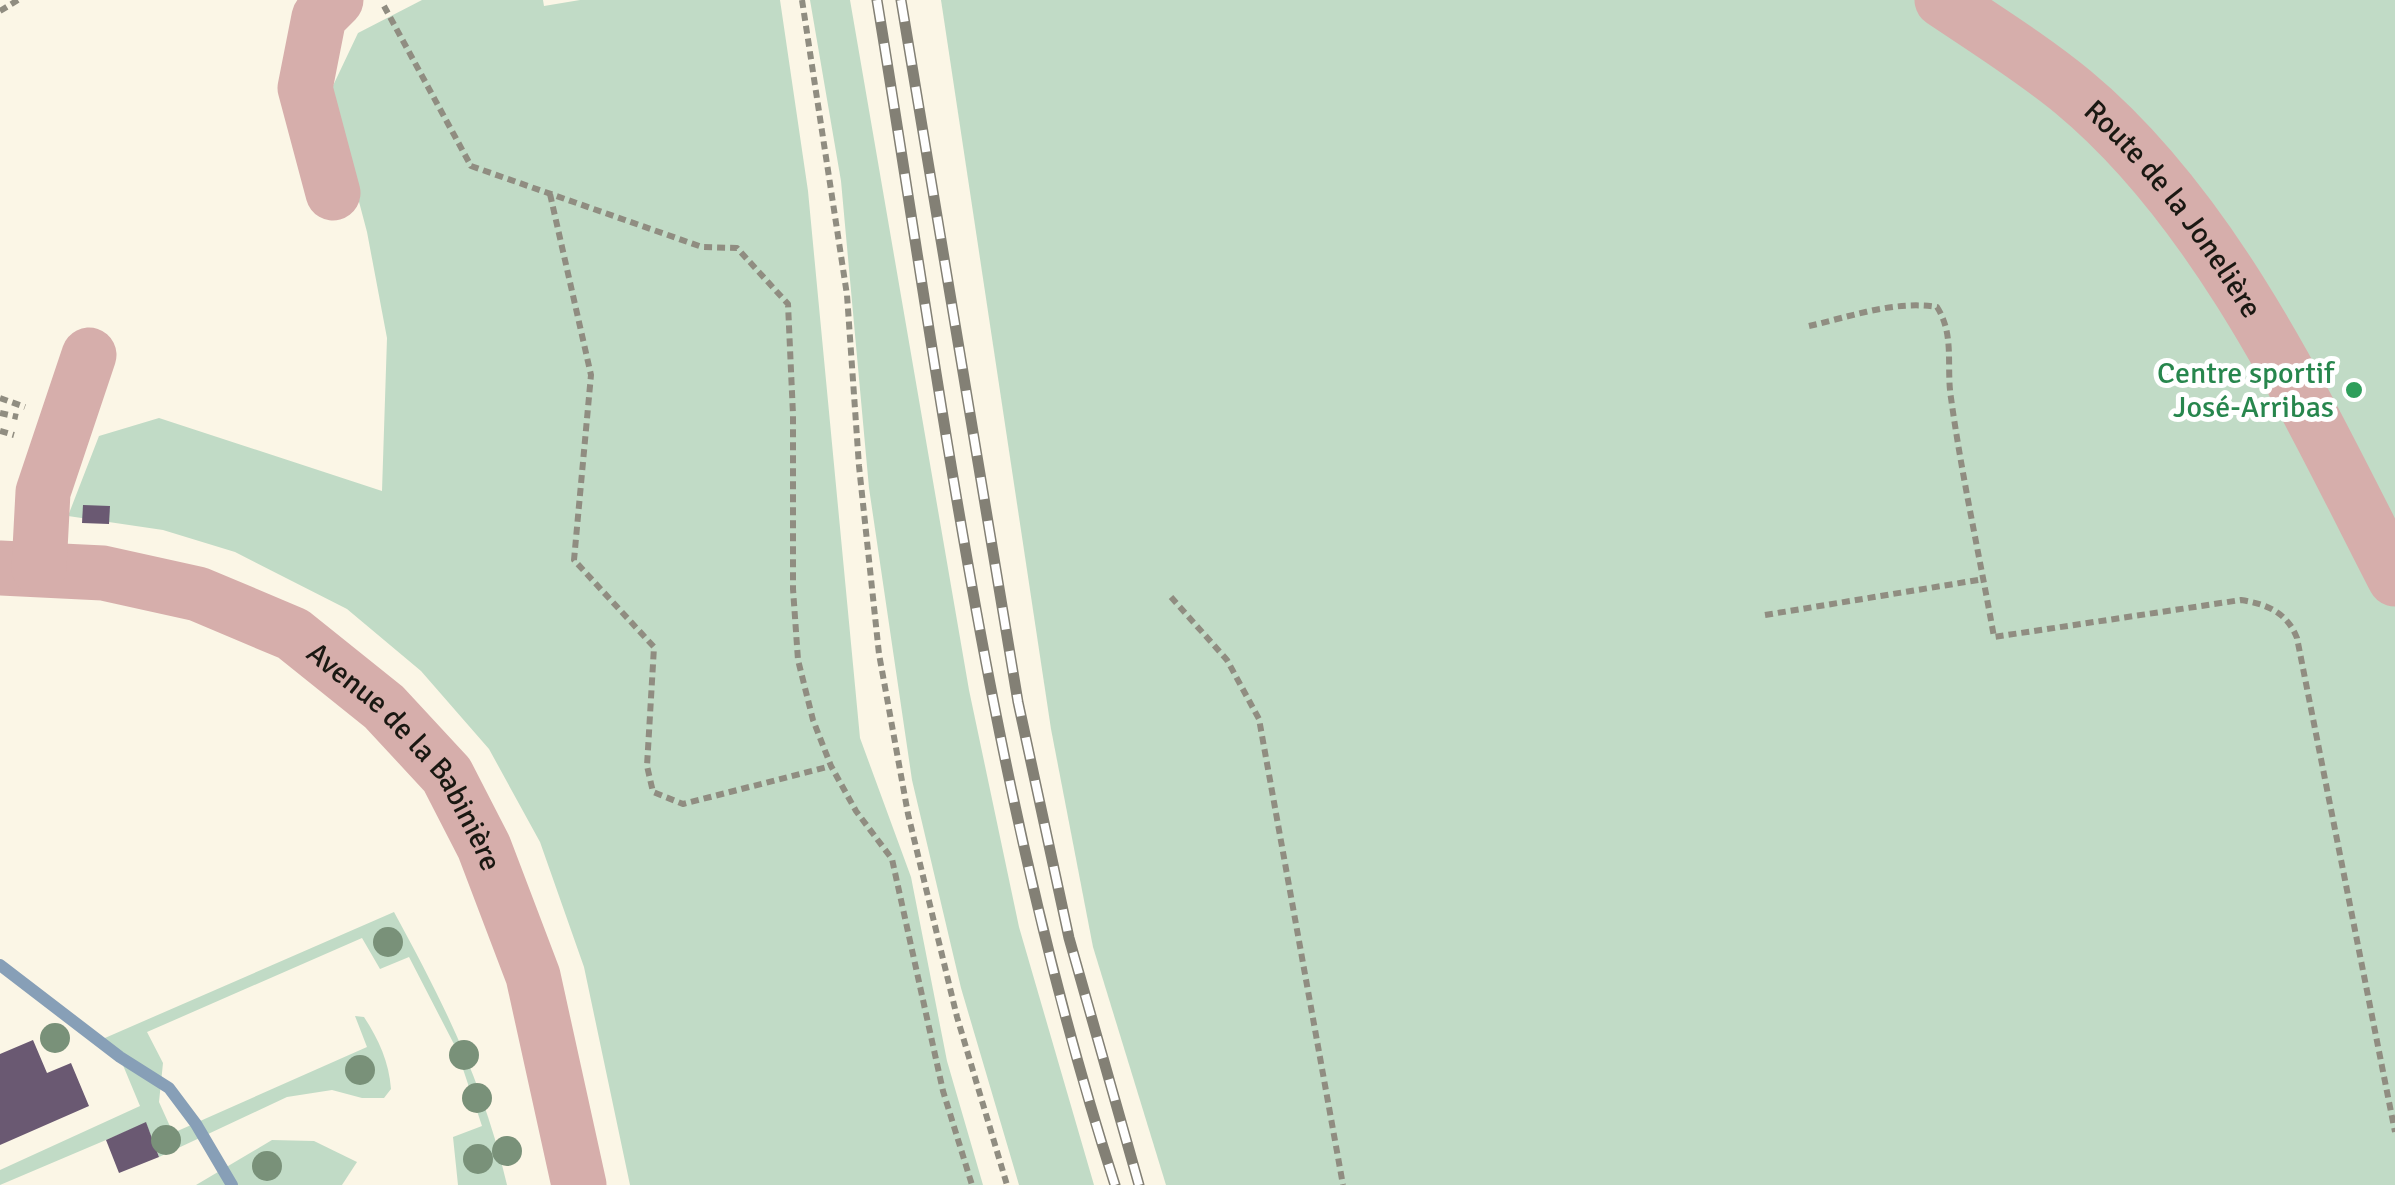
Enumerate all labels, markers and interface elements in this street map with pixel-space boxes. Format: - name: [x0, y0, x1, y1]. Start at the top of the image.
- street label: Route de la Jonelière: [2076, 92, 2270, 324]
- place label: Centre sportif José-Arribas: [2157, 355, 2336, 426]
- marker: Centre sportif José-Arribas: [2343, 379, 2365, 401]
- street label: Avenue de la Babinière: [299, 634, 510, 876]

